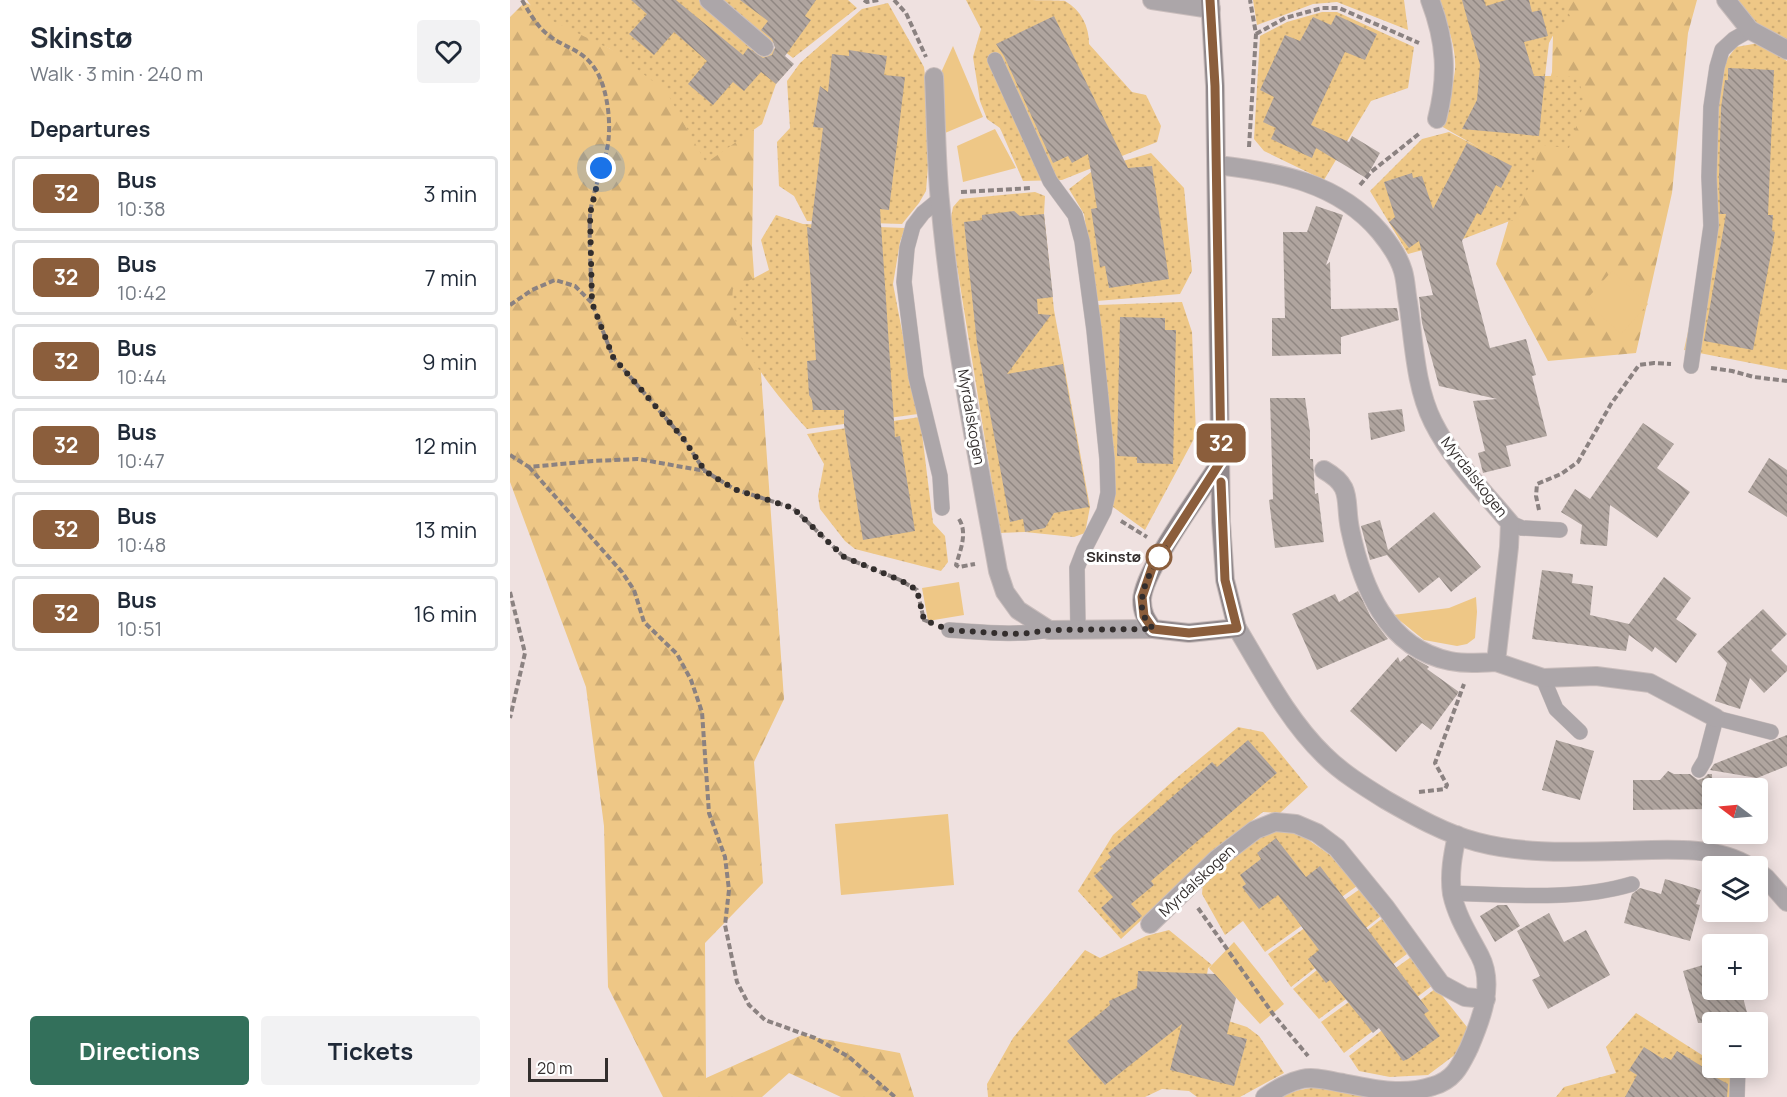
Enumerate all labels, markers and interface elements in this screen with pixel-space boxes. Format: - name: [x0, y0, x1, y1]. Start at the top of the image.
- text: Skinstø: [30, 18, 133, 56]
- button: heart: [417, 20, 480, 83]
- text: Walk · 3 min · 240 m: [30, 60, 203, 87]
- text: Departures: [30, 114, 150, 144]
- your location: [586, 153, 616, 183]
- text: Bus: [117, 165, 157, 195]
- text: 32: [54, 179, 78, 207]
- text: 3 min: [424, 179, 477, 209]
- text: 10:38: [117, 195, 166, 222]
- text: Bus: [117, 249, 157, 279]
- text: 32: [54, 263, 78, 291]
- text: 7 min: [425, 263, 477, 293]
- text: 10:42: [117, 279, 166, 306]
- text: Bus: [117, 333, 157, 363]
- text: 32: [54, 347, 78, 375]
- text: 9 min: [422, 347, 477, 377]
- text: 10:44: [117, 363, 167, 390]
- street label: Myrdalskogen: [953, 367, 990, 467]
- text: Bus: [117, 417, 157, 447]
- line badge: 32: [1194, 424, 1248, 462]
- text: 32: [1209, 429, 1233, 457]
- text: 32: [54, 431, 78, 459]
- text: 12 min: [415, 431, 477, 461]
- street label: Myrdalskogen: [1436, 432, 1513, 521]
- text: 10:47: [117, 447, 165, 474]
- text: Bus: [117, 501, 157, 531]
- text: 32: [54, 515, 78, 543]
- text: 13 min: [415, 515, 477, 545]
- text: 10:48: [117, 531, 166, 558]
- marker: Skinstø: [1146, 544, 1172, 570]
- place label: Skinstø: [1086, 546, 1141, 567]
- text: Bus: [117, 585, 157, 615]
- text: 32: [54, 599, 78, 627]
- text: 16 min: [414, 599, 477, 629]
- text: 10:51: [117, 615, 162, 642]
- north arrow: [1702, 778, 1768, 844]
- map controls: [1702, 778, 1768, 1078]
- street label: Myrdalskogen: [1154, 840, 1239, 921]
- button: layers: [1702, 856, 1768, 922]
- button: +: [1702, 934, 1768, 1000]
- button: −: [1702, 1012, 1768, 1078]
- button: Directions: [30, 1016, 249, 1085]
- button: Tickets: [261, 1016, 480, 1085]
- scale bar: [528, 1055, 608, 1082]
- text: 20 m: [537, 1057, 573, 1079]

